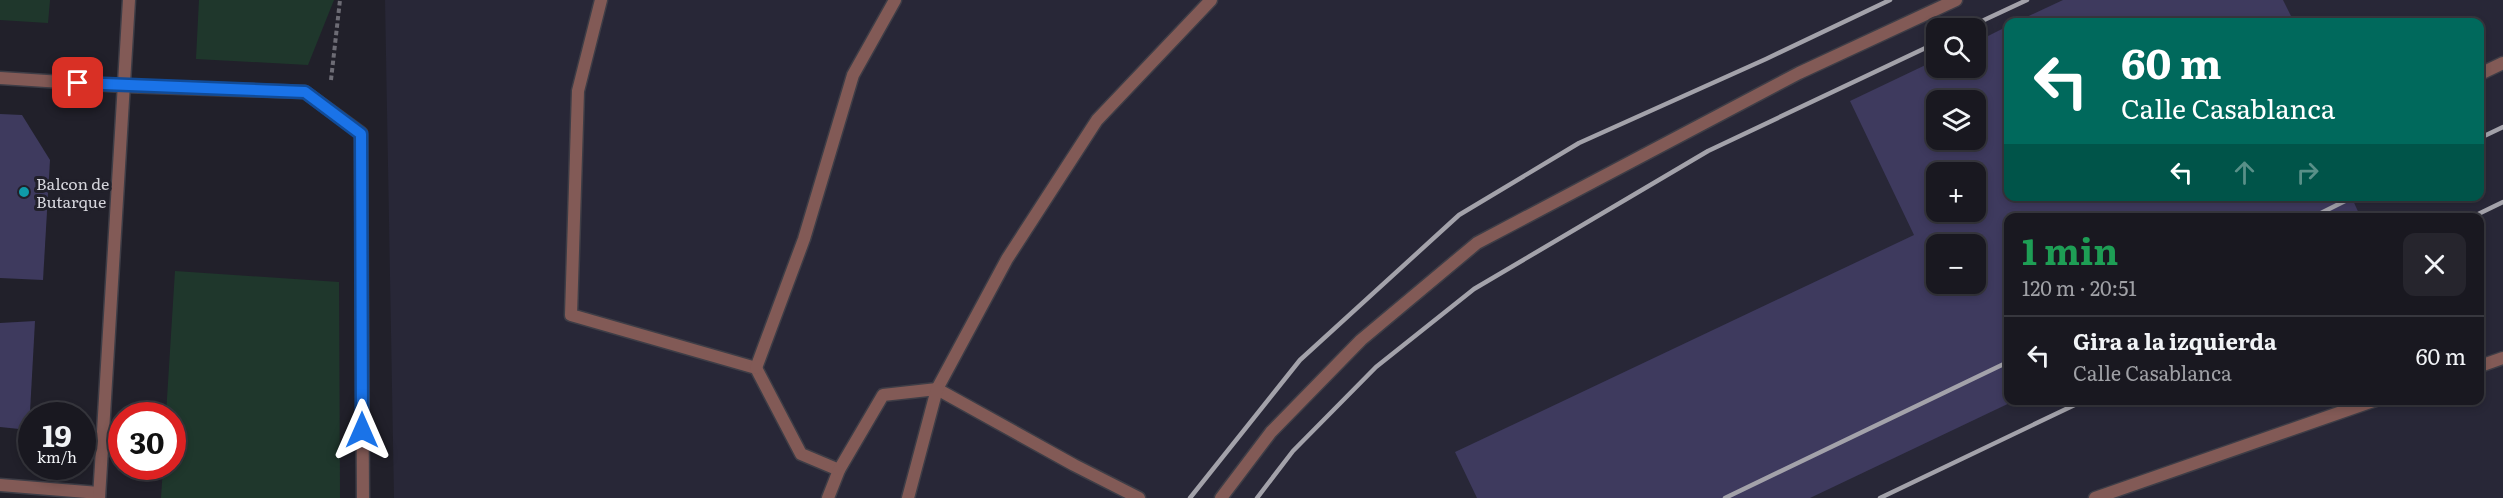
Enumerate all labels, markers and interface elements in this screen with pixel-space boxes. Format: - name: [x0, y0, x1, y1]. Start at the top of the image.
- map controls: [1926, 18, 1986, 294]
- button: search: [1926, 18, 1986, 78]
- text: 60 m: [2121, 30, 2222, 92]
- icon: left: [2022, 42, 2100, 120]
- pin: [52, 57, 103, 108]
- icon: arrive: [61, 66, 94, 99]
- text: Calle Casablanca: [2121, 87, 2335, 127]
- button: layers: [1926, 90, 1986, 150]
- icon: left: [2165, 156, 2198, 189]
- icon: ahead: [2228, 156, 2261, 189]
- icon: right: [2291, 156, 2324, 189]
- button: +: [1926, 162, 1986, 222]
- place label: Balcon de Butarque: [36, 171, 109, 213]
- marker: Balcon de Butarque: [17, 185, 31, 199]
- text: 1 min: [2022, 223, 2118, 276]
- button: close: [2403, 233, 2466, 296]
- button: −: [1926, 234, 1986, 294]
- text: 120 m · 20:51: [2022, 272, 2137, 302]
- text: Gira a la izquierda: [2073, 324, 2277, 357]
- icon: left: [2022, 339, 2055, 372]
- text: 60 m: [2416, 339, 2466, 372]
- text: Calle Casablanca: [2073, 357, 2232, 387]
- position arrow: [330, 398, 394, 462]
- speed limit sign: 30: [108, 402, 186, 480]
- text: 19: [42, 412, 72, 456]
- text: km/h: [37, 445, 77, 468]

